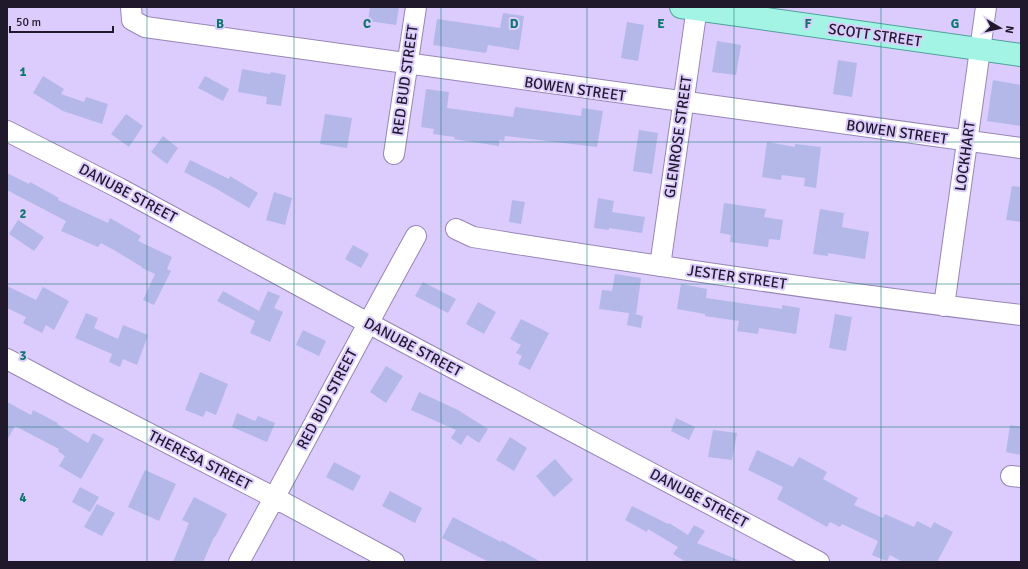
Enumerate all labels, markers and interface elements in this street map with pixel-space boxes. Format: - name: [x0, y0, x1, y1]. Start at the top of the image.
- scale bar: [10, 8, 113, 34]
- north arrow: [980, 8, 1020, 48]
- text: 50 m: [16, 15, 41, 30]
- text: B: [216, 16, 224, 32]
- text: C: [363, 16, 371, 32]
- text: D: [510, 16, 519, 32]
- text: E: [657, 16, 665, 32]
- text: F: [805, 16, 812, 32]
- text: G: [951, 16, 959, 32]
- street label: SCOTT STREET: [827, 20, 923, 51]
- street label: RED BUD STREET: [388, 23, 422, 136]
- text: N: [1002, 25, 1016, 34]
- text: 1: [19, 64, 27, 80]
- street label: BOWEN STREET: [523, 73, 627, 105]
- street label: GLENROSE STREET: [660, 74, 696, 199]
- street label: BOWEN STREET: [845, 116, 949, 148]
- street label: LOCKHART: [951, 119, 979, 192]
- street label: DANUBE STREET: [76, 160, 181, 227]
- text: 2: [19, 206, 27, 222]
- street label: JESTER STREET: [686, 261, 788, 293]
- street label: DANUBE STREET: [361, 314, 466, 381]
- street label: RED BUD STREET: [293, 345, 361, 452]
- text: 3: [19, 348, 27, 364]
- street label: THERESA STREET: [146, 426, 255, 494]
- street label: DANUBE STREET: [647, 465, 752, 532]
- text: 4: [19, 490, 27, 506]

